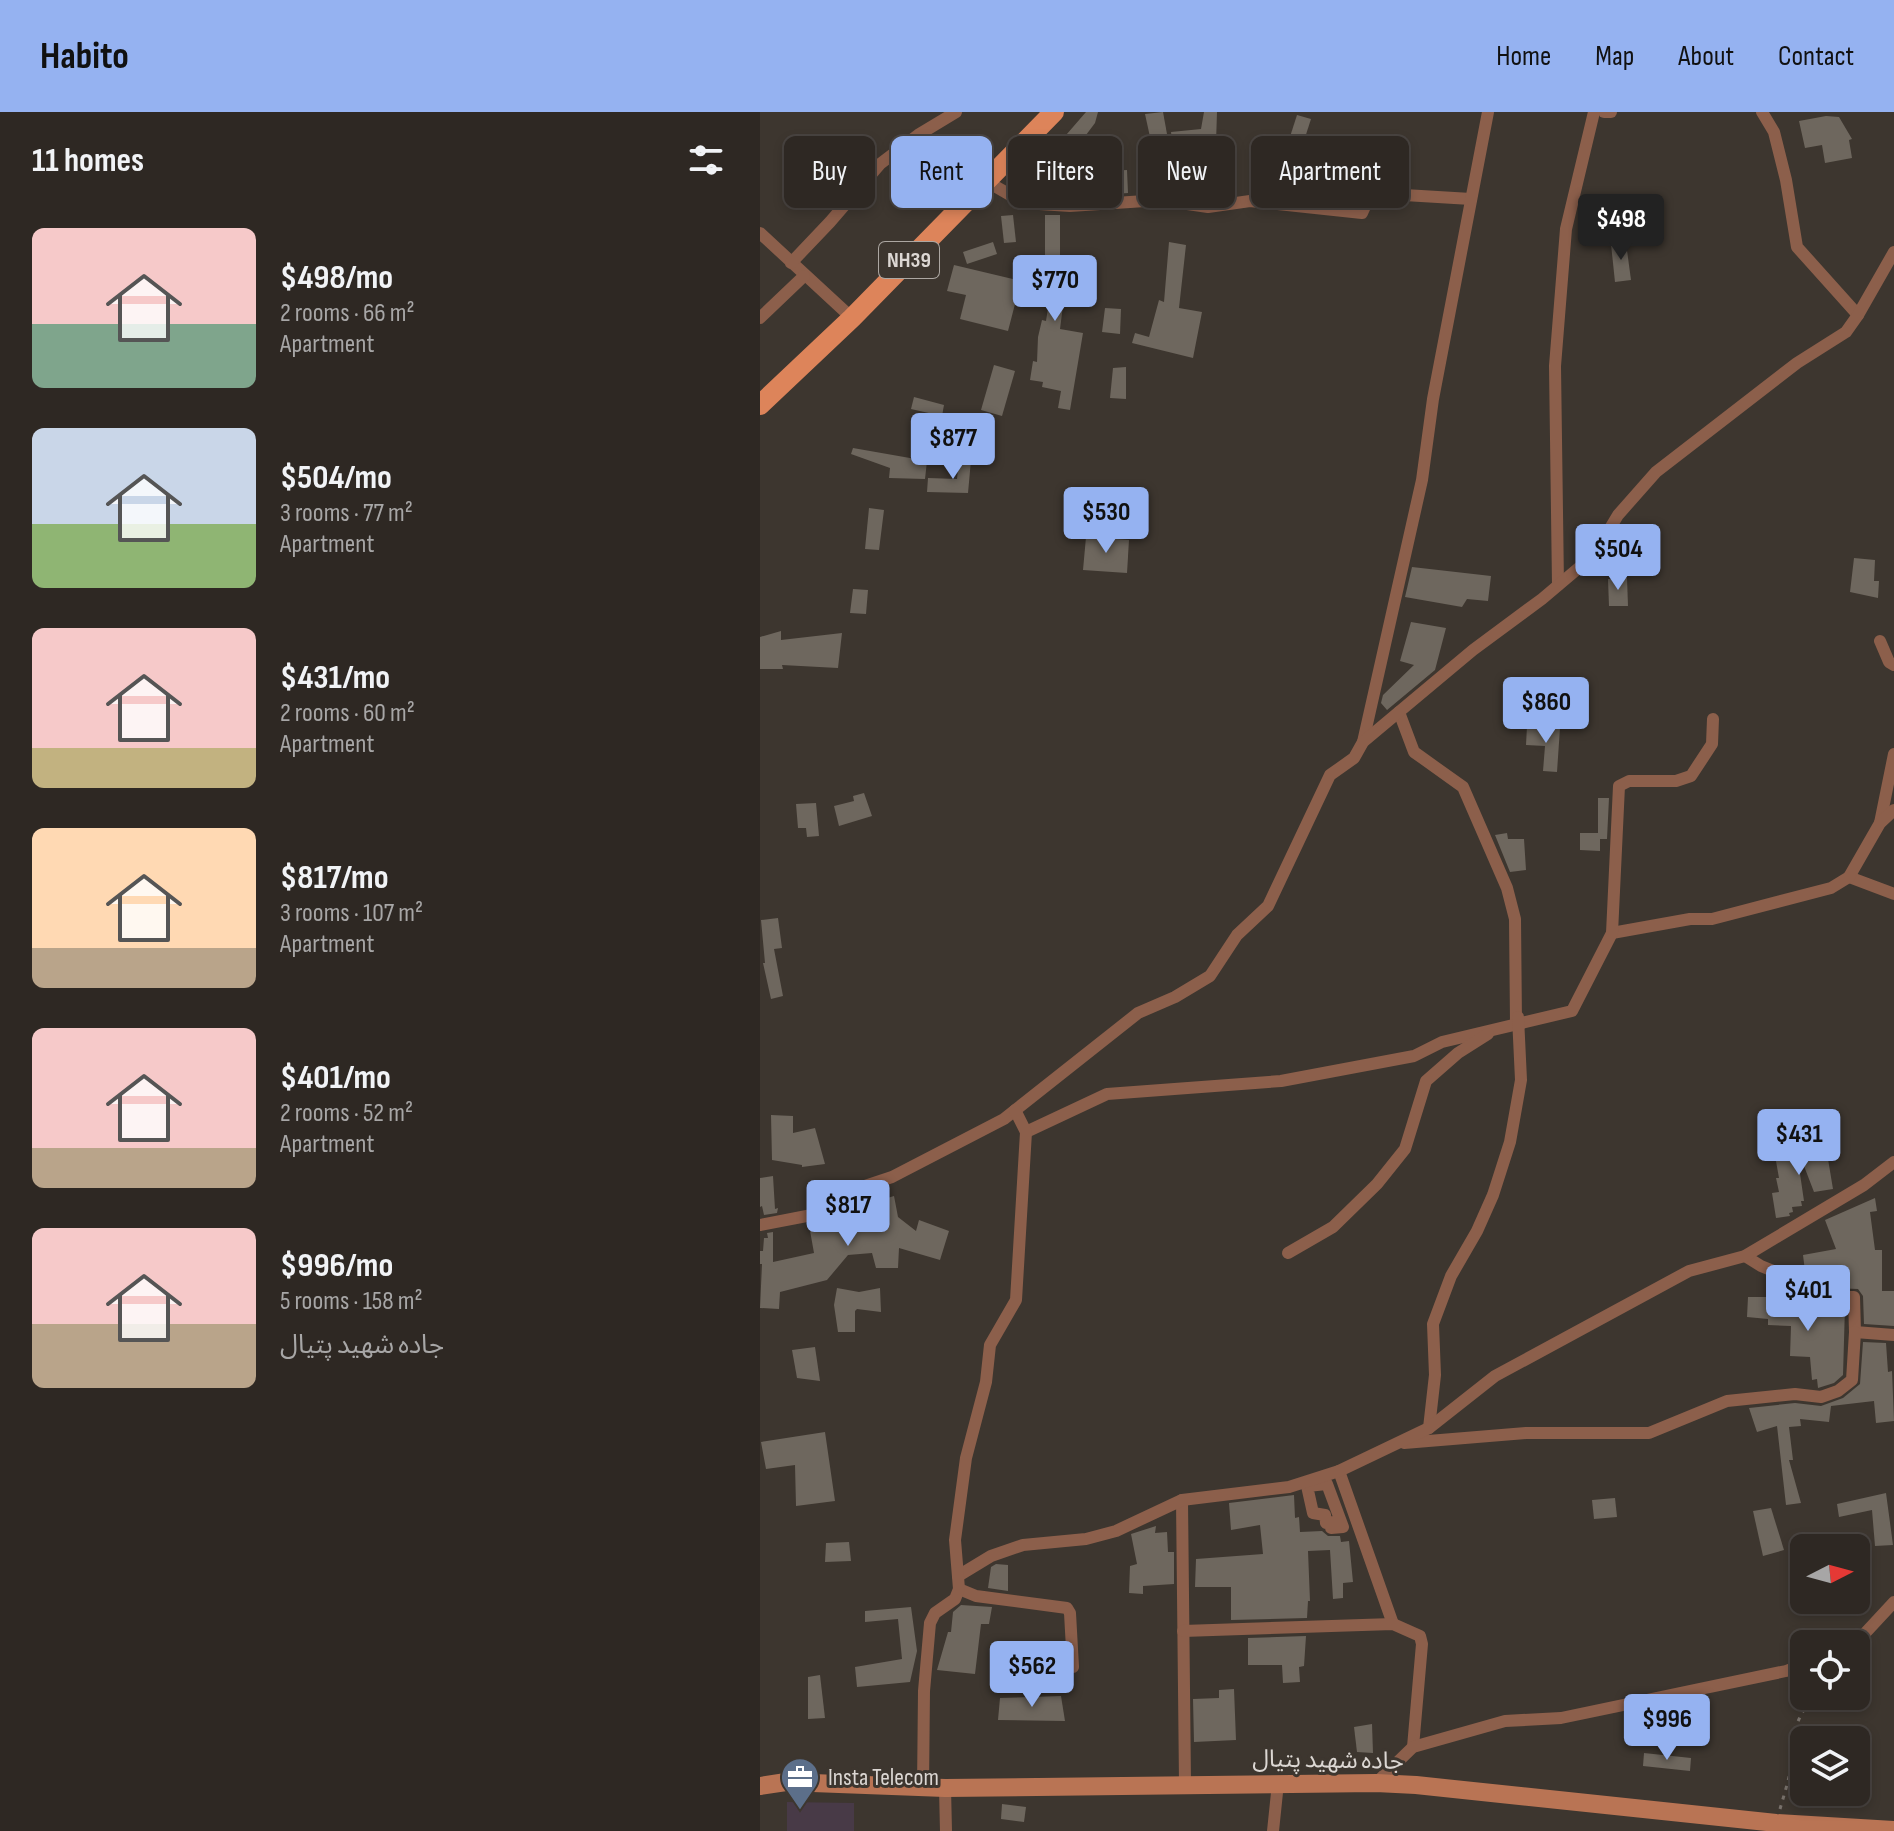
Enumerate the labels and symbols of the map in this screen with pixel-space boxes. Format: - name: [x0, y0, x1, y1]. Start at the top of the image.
- pin: $498: [1574, 194, 1668, 262]
- road number: NH39: [879, 242, 939, 278]
- pin: $770: [1008, 255, 1102, 323]
- pin: $877: [906, 413, 1000, 481]
- pin: $530: [1059, 487, 1153, 555]
- pin: $504: [1571, 524, 1665, 592]
- pin: $860: [1499, 677, 1593, 745]
- pin: $431: [1752, 1109, 1846, 1177]
- pin: $817: [801, 1180, 895, 1248]
- pin: $401: [1761, 1265, 1855, 1333]
- north arrow: [1790, 1534, 1870, 1614]
- pin: $562: [985, 1641, 1079, 1709]
- pin: $996: [1620, 1694, 1714, 1762]
- street label: جاده شهید پتیال: [1252, 1744, 1404, 1776]
- office icon: Insta Telecom: [779, 1756, 821, 1811]
- place label: Insta Telecom: [828, 1763, 939, 1792]

